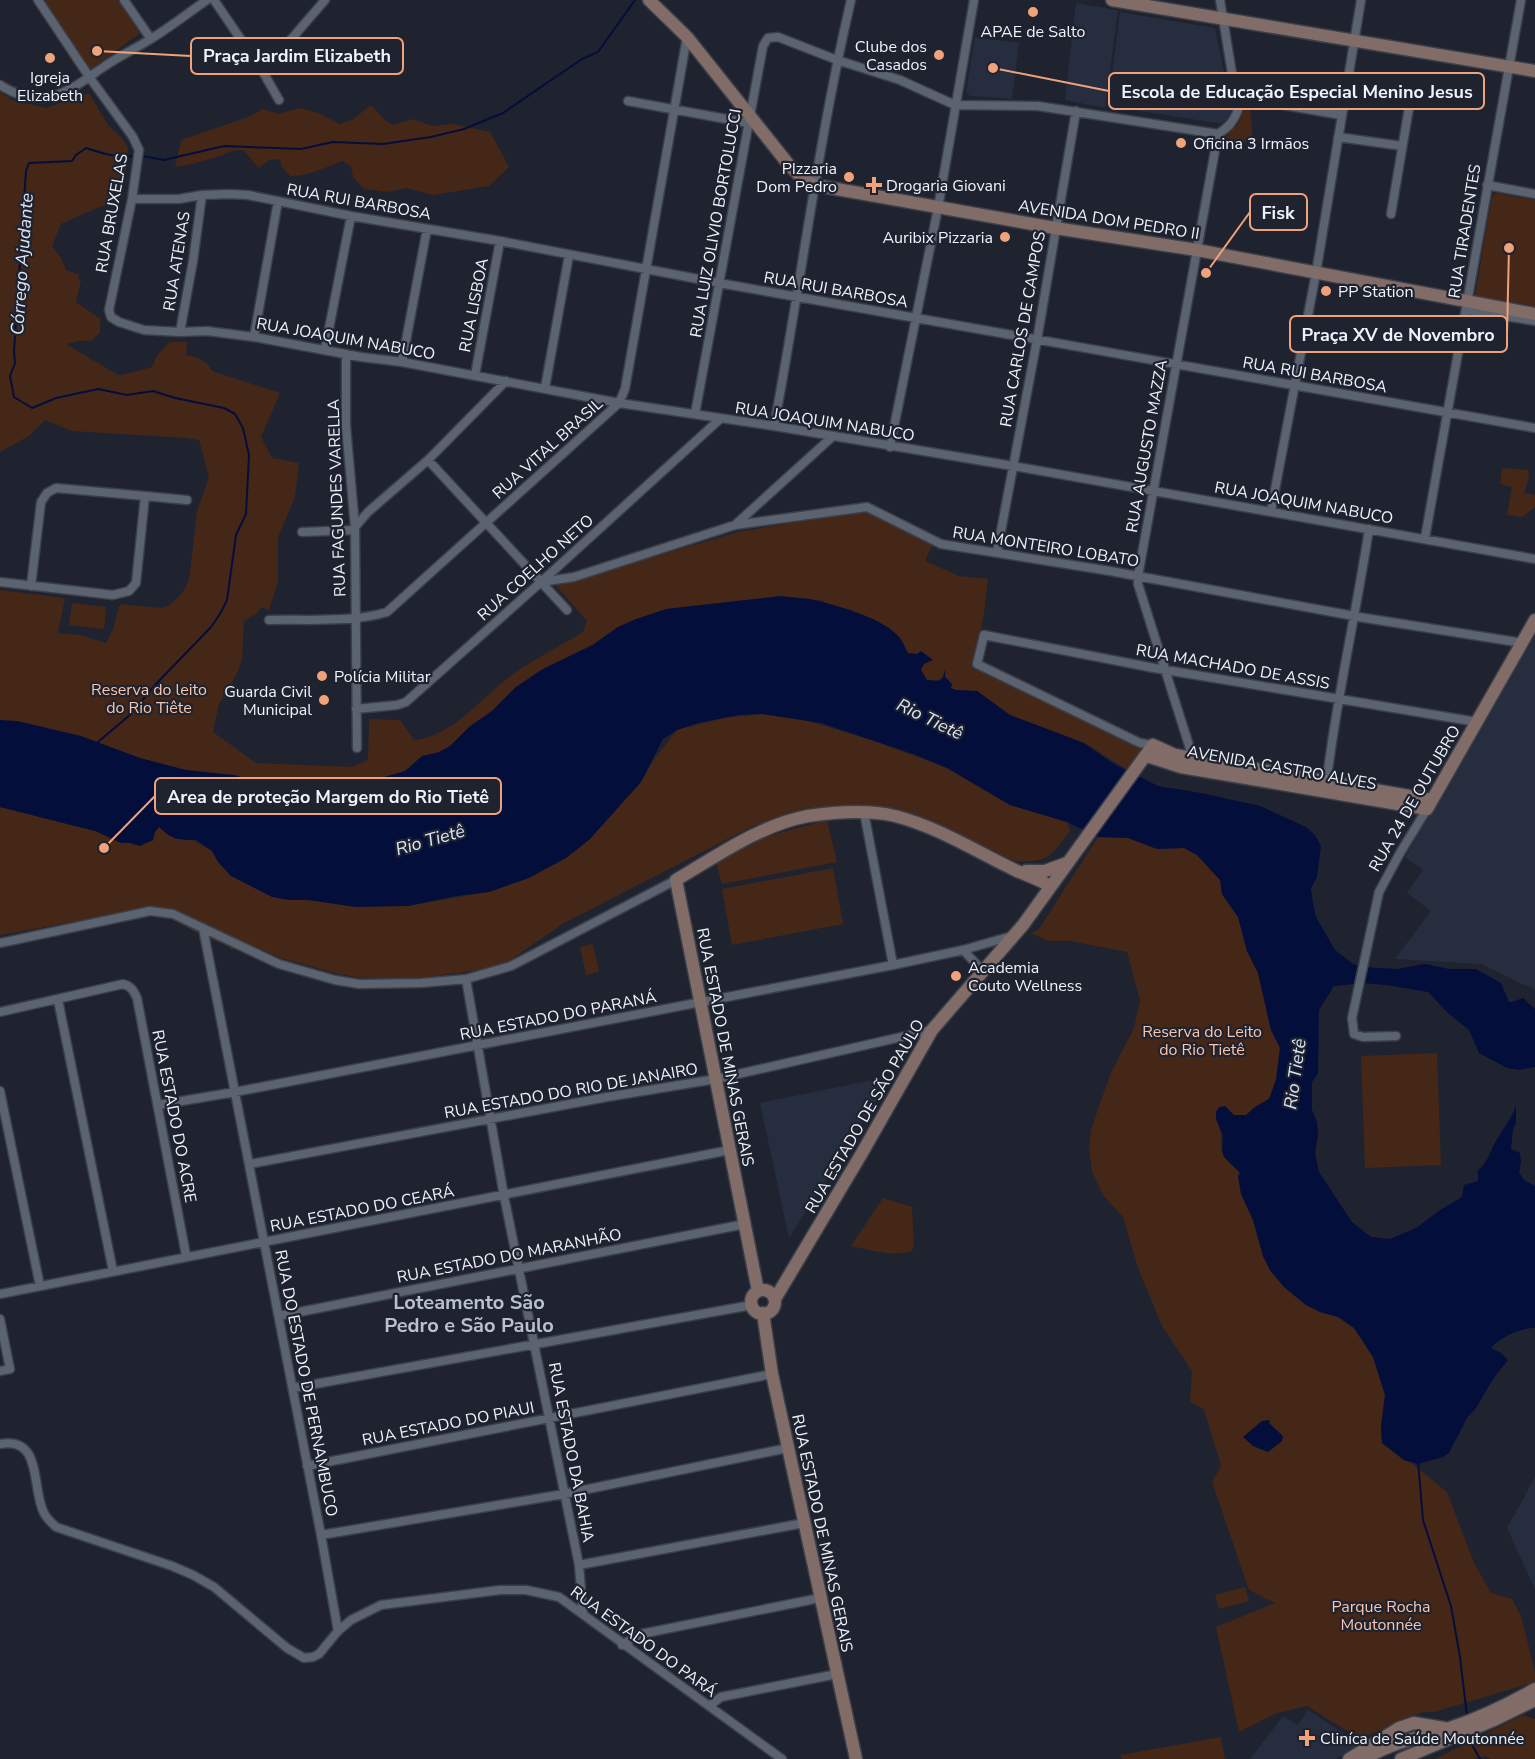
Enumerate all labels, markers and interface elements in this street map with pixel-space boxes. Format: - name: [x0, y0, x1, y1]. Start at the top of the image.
- marker: APAE de Salto: [1026, 5, 1040, 19]
- place label: APAE de Salto: [980, 21, 1086, 43]
- place label: Clube dos Casados: [855, 36, 927, 76]
- callout: Praça Jardim Elizabeth: [191, 38, 403, 74]
- text: Praça Jardim Elizabeth: [203, 44, 391, 68]
- marker: Clube dos Casados: [932, 48, 946, 62]
- marker: Igreja Elizabeth: [43, 51, 57, 65]
- place label: Igreja Elizabeth: [17, 67, 83, 107]
- callout: Escola de Educação Especial Menino Jesus: [1109, 73, 1484, 109]
- text: Escola de Educação Especial Menino Jesus: [1121, 80, 1473, 104]
- street label: RUA LUIZ OLIVIO BORTOLUCCI: [685, 107, 747, 339]
- place label: Oficina 3 Irmãos: [1193, 133, 1309, 155]
- marker: Oficina 3 Irmãos: [1174, 136, 1188, 150]
- street label: RUA BRUXELAS: [91, 152, 133, 274]
- place label: PIzzaria Dom Pedro: [756, 158, 837, 198]
- street label: RUA TIRADENTES: [1444, 162, 1486, 300]
- marker: PIzzaria Dom Pedro: [842, 170, 856, 184]
- place label: Drogaria Giovani: [886, 175, 1006, 197]
- street label: RUA RUI BARBOSA: [285, 178, 433, 226]
- marker: Drogaria Giovani: [867, 178, 881, 192]
- water label: Córrego Ajudante: [5, 192, 39, 336]
- callout: Fisk: [1250, 194, 1307, 230]
- street label: AVENIDA DOM PEDRO II: [1017, 195, 1201, 245]
- text: Fisk: [1261, 201, 1295, 225]
- street label: RUA ATENAS: [158, 210, 196, 313]
- place label: Auribix Pizzaria: [882, 227, 993, 249]
- street label: RUA CARLOS DE CAMPOS: [995, 229, 1051, 429]
- marker: Auribix Pizzaria: [998, 230, 1012, 244]
- street label: RUA LISBOA: [454, 256, 494, 354]
- street label: RUA RUI BARBOSA: [762, 266, 910, 314]
- place label: PP Station: [1338, 281, 1414, 303]
- marker: PP Station: [1319, 284, 1333, 298]
- street label: RUA JOAQUIM NABUCO: [255, 312, 437, 366]
- callout: Praça XV de Novembro: [1290, 316, 1507, 352]
- text: Praça XV de Novembro: [1301, 323, 1495, 347]
- street label: RUA RUI BARBOSA: [1241, 351, 1389, 399]
- street label: RUA AUGUSTO MAZZA: [1121, 358, 1173, 534]
- street label: RUA VITAL BRASIL: [488, 393, 608, 504]
- street label: RUA JOAQUIM NABUCO: [734, 397, 916, 447]
- street label: RUA FAGUNDES VARELLA: [323, 398, 351, 597]
- street label: RUA JOAQUIM NABUCO: [1213, 476, 1395, 530]
- street label: RUA COELHO NETO: [473, 510, 599, 626]
- street label: RUA MONTEIRO LOBATO: [951, 521, 1141, 573]
- street label: RUA MACHADO DE ASSIS: [1134, 639, 1332, 695]
- place label: Polícia Militar: [334, 666, 431, 688]
- marker: Polícia Militar: [315, 669, 329, 683]
- park label: Reserva do leito do Rio Tiête: [91, 679, 207, 719]
- place label: Guarda Civil Municipal: [224, 681, 312, 721]
- marker: Guarda Civil Municipal: [317, 693, 331, 707]
- water label: Rio Tietê: [893, 693, 968, 746]
- street label: RUA 24 DE OUTUBRO: [1364, 721, 1466, 876]
- street label: AVENIDA CASTRO ALVES: [1186, 741, 1378, 795]
- callout: Area de proteção Margem do Rio Tietê: [155, 778, 501, 814]
- text: Area de proteção Margem do Rio Tietê: [167, 785, 489, 809]
- water label: Rio Tietê: [392, 819, 468, 861]
- street label: RUA ESTADO DE MINAS GERAIS: [691, 926, 759, 1169]
- place label: Academia Couto Wellness: [968, 957, 1082, 997]
- marker: Academia Couto Wellness: [949, 969, 963, 983]
- street label: RUA ESTADO DO PARANÁ: [458, 986, 659, 1046]
- street label: RUA ESTADO DE SÃO PAULO: [800, 1015, 930, 1218]
- park label: Reserva do Leito do Rio Tietê: [1142, 1021, 1262, 1061]
- street label: RUA ESTADO DO ACRE: [146, 1028, 202, 1205]
- water label: Rio Tietê: [1278, 1037, 1312, 1111]
- street label: RUA ESTADO DO RIO DE JANAIRO: [443, 1058, 700, 1124]
- street label: RUA ESTADO DO CEARÁ: [268, 1180, 456, 1238]
- street label: RUA ESTADO DO MARANHÃO: [395, 1223, 624, 1289]
- street label: RUA DO ESTADO DE PERNAMBUCO: [269, 1248, 343, 1518]
- district label: Loteamento São Pedro e São Paulo: [384, 1289, 554, 1339]
- street label: RUA ESTADO DA BAHIA: [543, 1360, 599, 1544]
- street label: RUA ESTADO DO PIAUI: [360, 1396, 536, 1451]
- street label: RUA ESTADO DE MINAS GERAIS: [786, 1412, 858, 1654]
- street label: RUA ESTADO DO PARÁ: [566, 1581, 721, 1703]
- park label: Parque Rocha Moutonnée: [1331, 1596, 1431, 1636]
- place label: Cliníca de Saúde Moutonnée: [1320, 1728, 1524, 1750]
- marker: Cliníca de Saúde Moutonnée: [1298, 1729, 1316, 1747]

